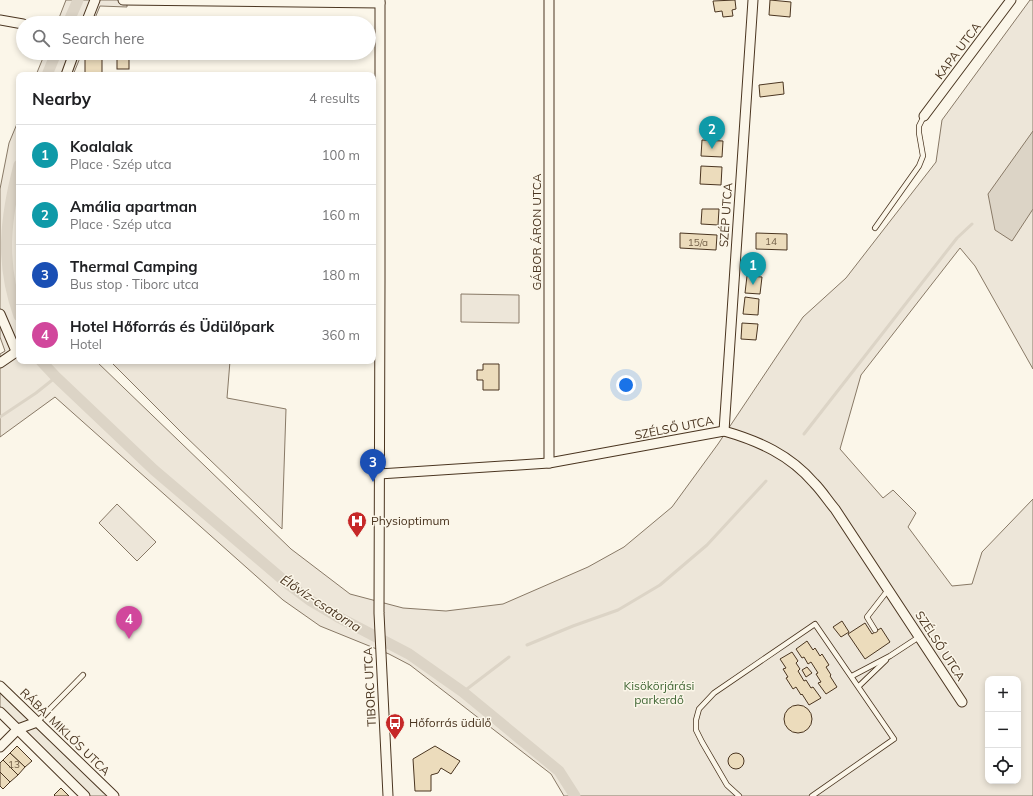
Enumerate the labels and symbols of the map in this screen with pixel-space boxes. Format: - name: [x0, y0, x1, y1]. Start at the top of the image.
- street label: KAPA UTCA: [931, 19, 984, 82]
- pin: 2: [699, 116, 725, 149]
- street label: GÁBOR ÁRON UTCA: [529, 173, 544, 291]
- street label: SZÉP UTCA: [716, 182, 735, 248]
- house number: 14: [765, 235, 777, 248]
- house number: 15/a: [688, 236, 708, 249]
- pin: 1: [740, 252, 766, 285]
- your location: [616, 375, 636, 395]
- street label: SZÉLSŐ UTCA: [633, 412, 715, 443]
- pin: 3: [360, 449, 386, 482]
- hospital icon: Physioptimum: [346, 510, 368, 538]
- place label: Physioptimum: [371, 513, 450, 528]
- water label: Élővíz-csatorna: [278, 571, 364, 635]
- pin: 4: [116, 606, 142, 639]
- street label: SZÉLSŐ UTCA: [912, 608, 969, 684]
- street label: TIBORC UTCA: [360, 647, 379, 727]
- park label: Kisökörjárási parkerdő: [624, 678, 695, 707]
- street label: RÁBAI MIKLÓS UTCA: [17, 685, 114, 779]
- bus stop icon: Hőforrás üdülő: [384, 712, 406, 740]
- place label: Hőforrás üdülő: [409, 715, 492, 730]
- house number: 13: [8, 758, 20, 771]

